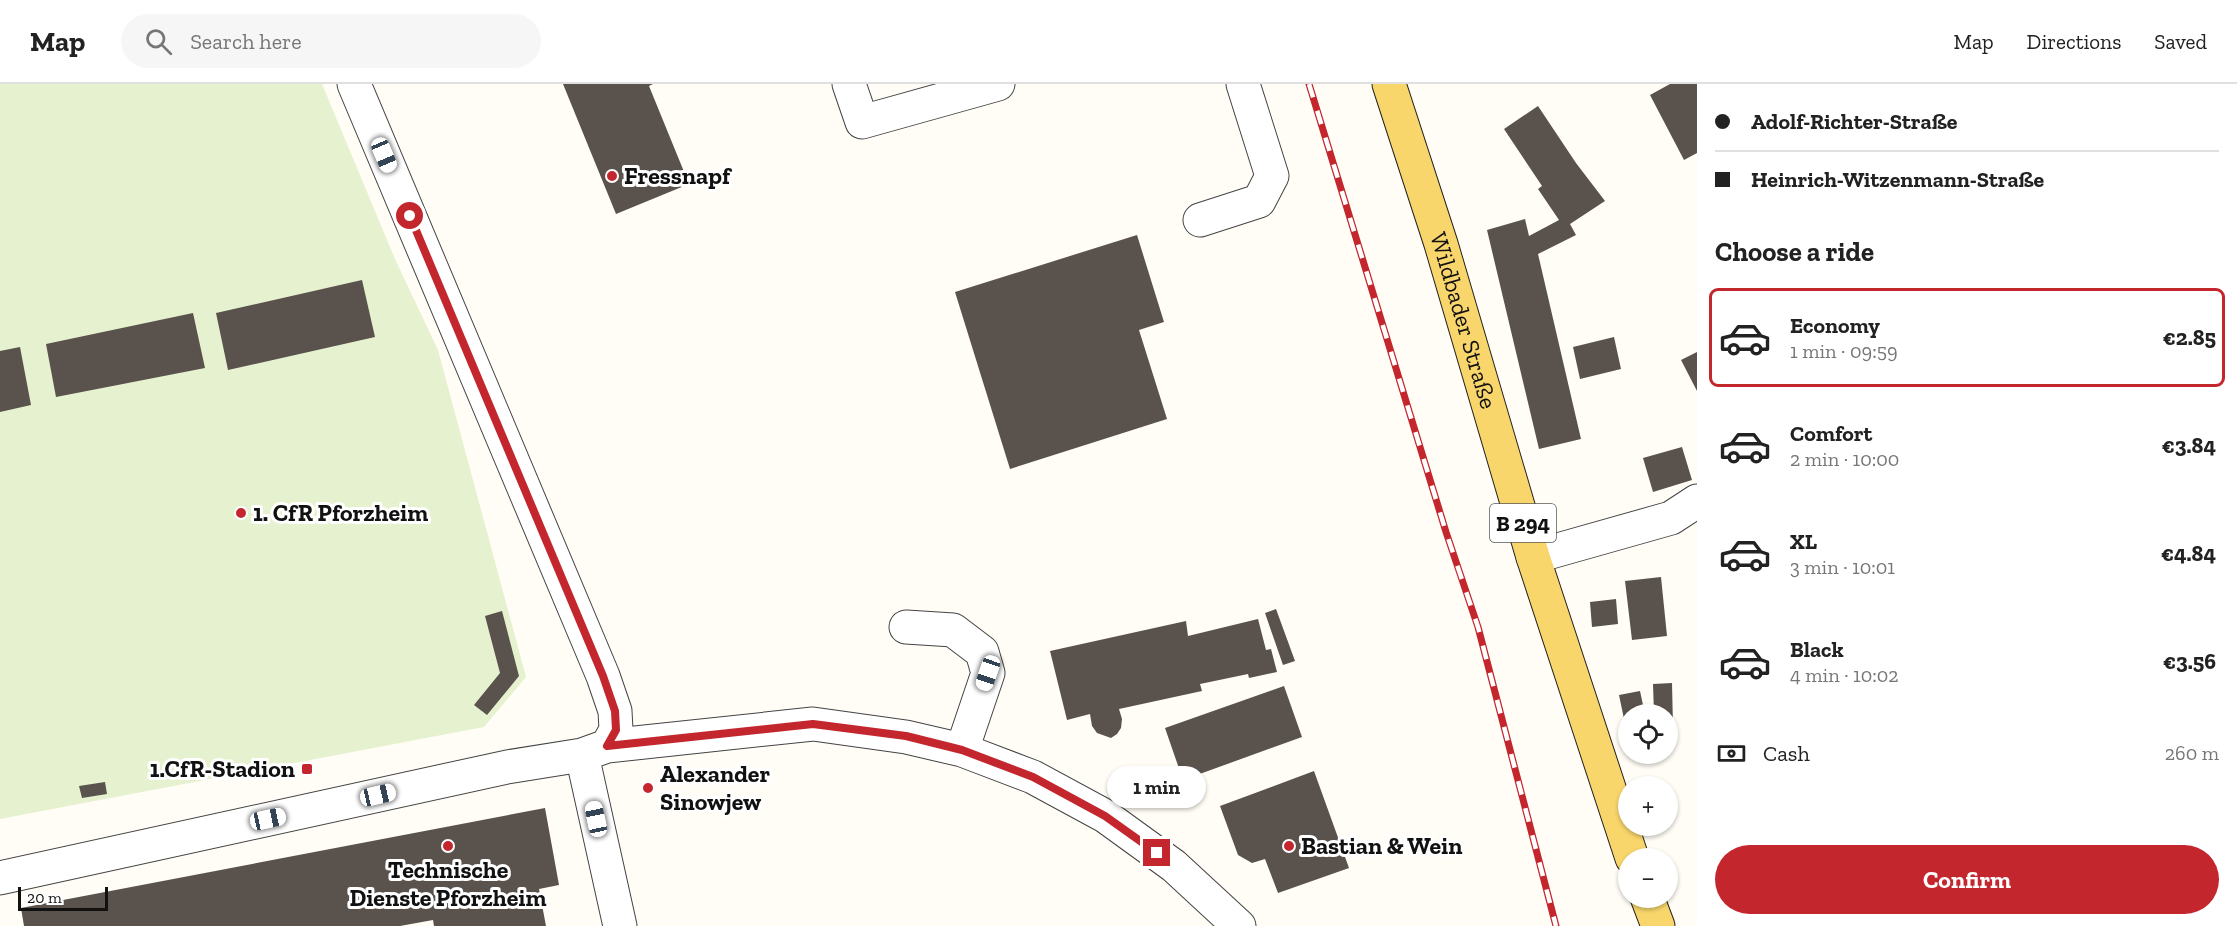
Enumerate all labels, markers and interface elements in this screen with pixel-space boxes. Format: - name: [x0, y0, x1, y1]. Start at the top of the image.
- search box: [121, 14, 541, 68]
- text: Map: [30, 25, 85, 58]
- icon: search: [142, 25, 175, 58]
- text: Search here: [190, 28, 302, 55]
- text: Map: [1954, 29, 1994, 54]
- text: Directions: [2027, 29, 2121, 54]
- text: Saved: [2154, 29, 2207, 54]
- text: Adolf-Richter-Straße: [1751, 108, 1957, 135]
- car: [369, 135, 399, 175]
- place label: Fressnapf: [624, 161, 733, 190]
- text: Heinrich-Witzenmann-Straße: [1751, 166, 2044, 193]
- marker: Fressnapf: [605, 169, 619, 183]
- route start: [396, 202, 423, 229]
- street label: Wildbader Straße: [1424, 228, 1504, 412]
- text: Choose a ride: [1715, 236, 1874, 268]
- icon: car: [1718, 311, 1772, 365]
- text: Economy: [1790, 312, 1880, 339]
- text: €2.85: [2163, 324, 2216, 351]
- text: 1 min · 09:59: [1790, 339, 1898, 363]
- icon: car: [1718, 419, 1772, 473]
- text: Comfort: [1790, 420, 1872, 447]
- text: €3.84: [2162, 432, 2216, 459]
- text: 2 min · 10:00: [1790, 447, 1899, 471]
- place label: 1. CfR Pforzheim: [253, 498, 428, 527]
- road number: B 294: [1490, 504, 1556, 542]
- marker: 1. CfR Pforzheim: [234, 506, 248, 520]
- icon: car: [1718, 527, 1772, 581]
- text: XL: [1790, 528, 1817, 555]
- text: €4.84: [2161, 540, 2216, 567]
- text: 3 min · 10:01: [1790, 555, 1895, 579]
- icon: car: [1718, 635, 1772, 689]
- text: Black: [1790, 636, 1844, 663]
- text: €3.56: [2163, 648, 2216, 675]
- car: [974, 653, 1002, 693]
- text: 4 min · 10:02: [1790, 663, 1899, 687]
- map controls: [1618, 704, 1678, 908]
- button: locate: [1618, 704, 1678, 764]
- icon: cash: [1715, 737, 1748, 770]
- text: Cash: [1763, 740, 1810, 767]
- text: 260 m: [2165, 741, 2219, 765]
- place label: 1.CfR-Stadion: [150, 754, 295, 783]
- place label: Alexander Sinowjew: [660, 759, 770, 816]
- marker: 1.CfR-Stadion: [300, 762, 314, 776]
- callout: 1 min: [1108, 766, 1206, 808]
- text: 1 min: [1133, 775, 1180, 799]
- button: +: [1618, 776, 1678, 836]
- marker: Alexander Sinowjew: [641, 781, 655, 795]
- car: [358, 782, 398, 808]
- car: [583, 800, 609, 838]
- car: [249, 806, 287, 832]
- place label: Bastian & Wein: [1301, 831, 1463, 860]
- marker: Technische Dienste Pforzheim: [441, 839, 455, 853]
- route end: [1143, 839, 1170, 866]
- marker: Bastian & Wein: [1282, 839, 1296, 853]
- button: Confirm: [1715, 845, 2219, 914]
- button: −: [1618, 848, 1678, 908]
- place label: Technische Dienste Pforzheim: [349, 855, 547, 912]
- scale bar: [18, 884, 108, 912]
- text: 20 m: [27, 888, 62, 907]

